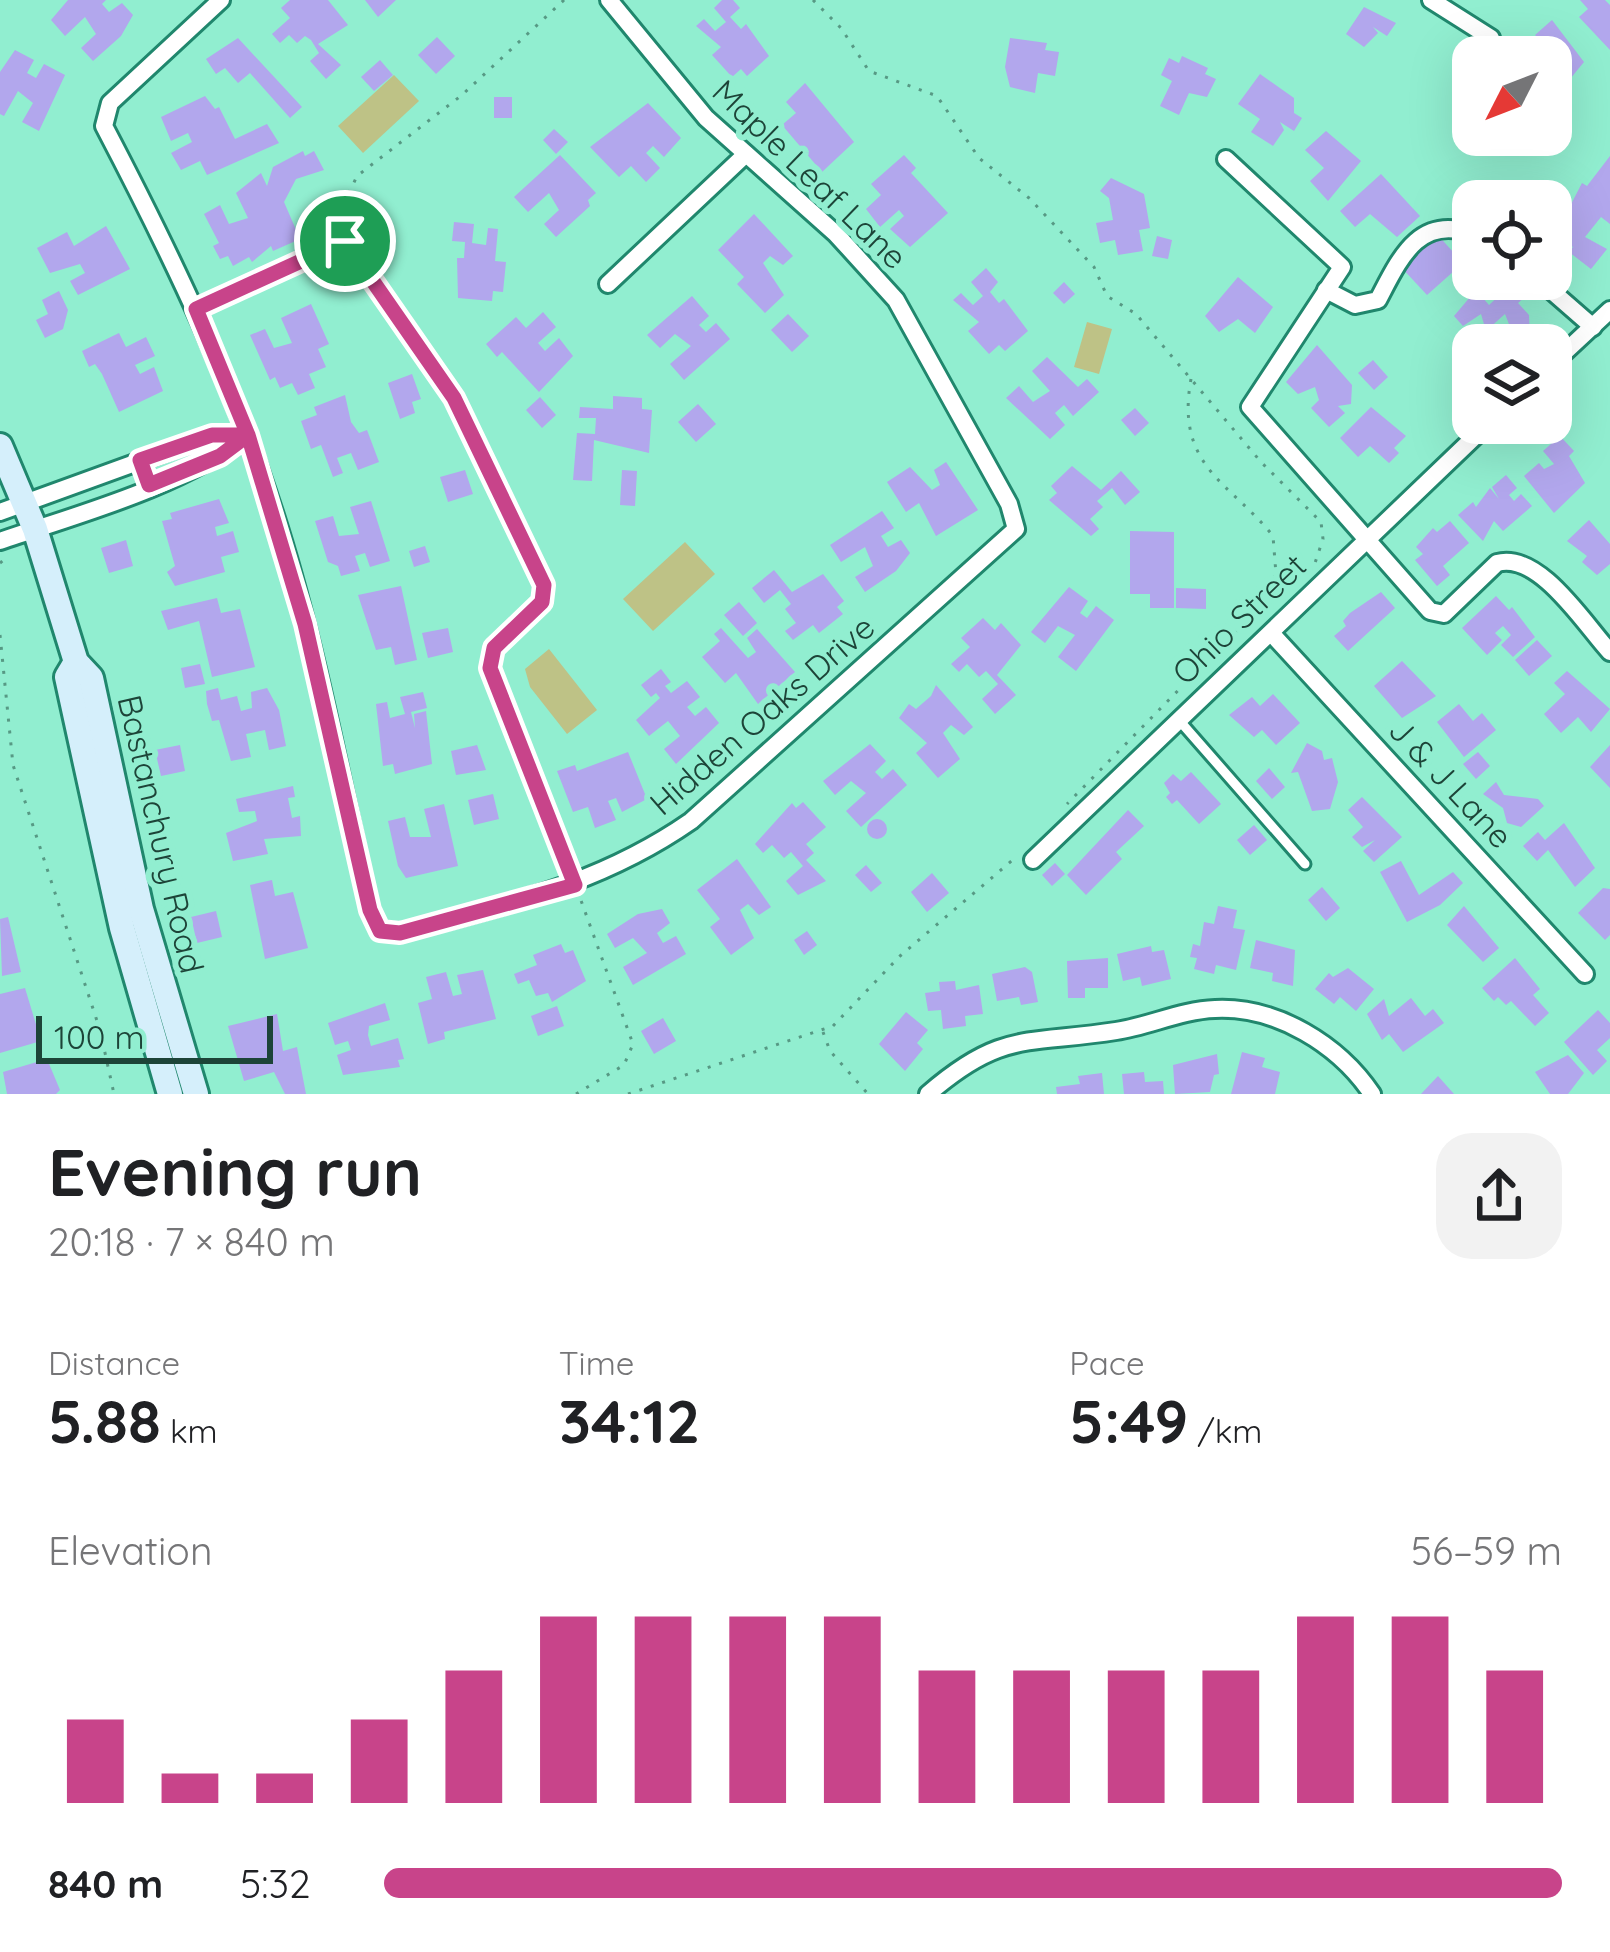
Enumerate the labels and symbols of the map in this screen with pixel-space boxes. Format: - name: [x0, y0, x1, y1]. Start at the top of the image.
- north arrow: [1452, 36, 1572, 156]
- street label: Maple Leaf Lane: [704, 70, 916, 277]
- pin: [294, 190, 396, 292]
- street label: Ohio Street: [1163, 545, 1314, 693]
- street label: Hidden Oaks Drive: [641, 606, 882, 823]
- street label: Bastanchury Road: [110, 691, 213, 977]
- street label: J & J Lane: [1381, 709, 1522, 856]
- scale bar: [36, 1010, 273, 1063]

